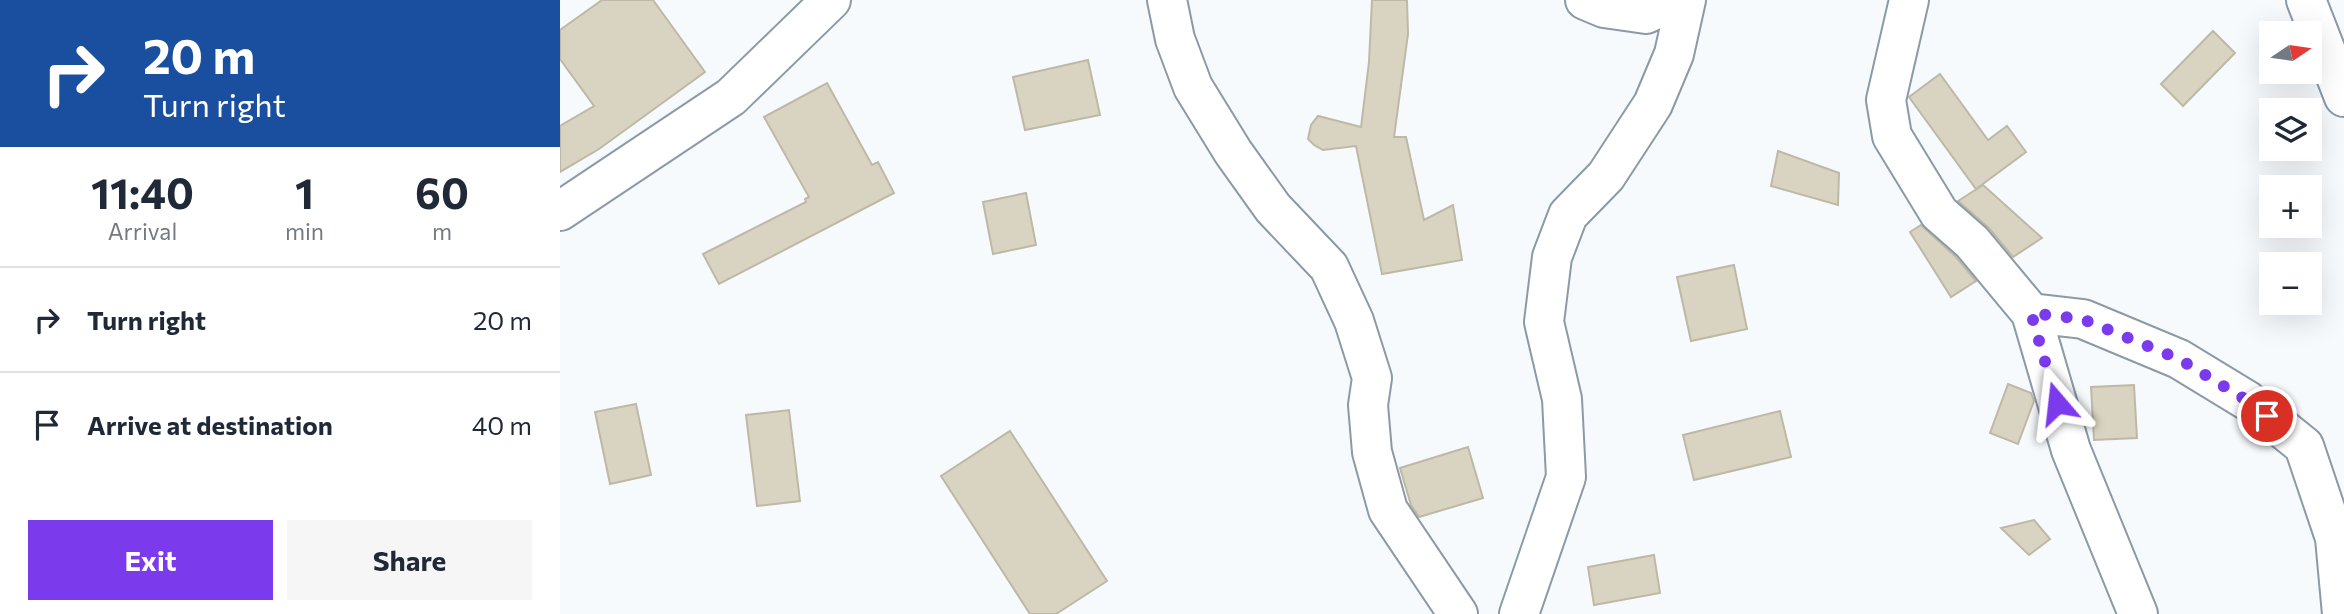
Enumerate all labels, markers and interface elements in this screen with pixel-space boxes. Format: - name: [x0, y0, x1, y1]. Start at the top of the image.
- north arrow: [2259, 21, 2322, 84]
- map controls: [2259, 21, 2322, 315]
- text: 20 m: [143, 24, 255, 84]
- icon: right: [28, 28, 119, 119]
- text: Turn right: [143, 84, 286, 124]
- button: layers: [2259, 98, 2322, 161]
- text: 11:40: [91, 166, 194, 218]
- text: 1: [295, 166, 314, 218]
- text: 60: [415, 166, 469, 218]
- button: +: [2259, 175, 2322, 238]
- text: Arrival: [108, 217, 177, 245]
- text: min: [285, 217, 324, 245]
- text: m: [432, 217, 452, 245]
- button: −: [2259, 252, 2322, 315]
- icon: right: [28, 301, 66, 339]
- text: Turn right: [87, 304, 206, 335]
- text: 20 m: [473, 304, 532, 335]
- position arrow: [2020, 366, 2094, 440]
- pin: [2237, 386, 2297, 446]
- icon: arrive: [2248, 397, 2286, 435]
- icon: arrive: [28, 406, 66, 444]
- text: Arrive at destination: [87, 409, 333, 440]
- text: 40 m: [472, 409, 532, 440]
- button: Exit: [28, 520, 273, 600]
- button: Share: [287, 520, 532, 600]

